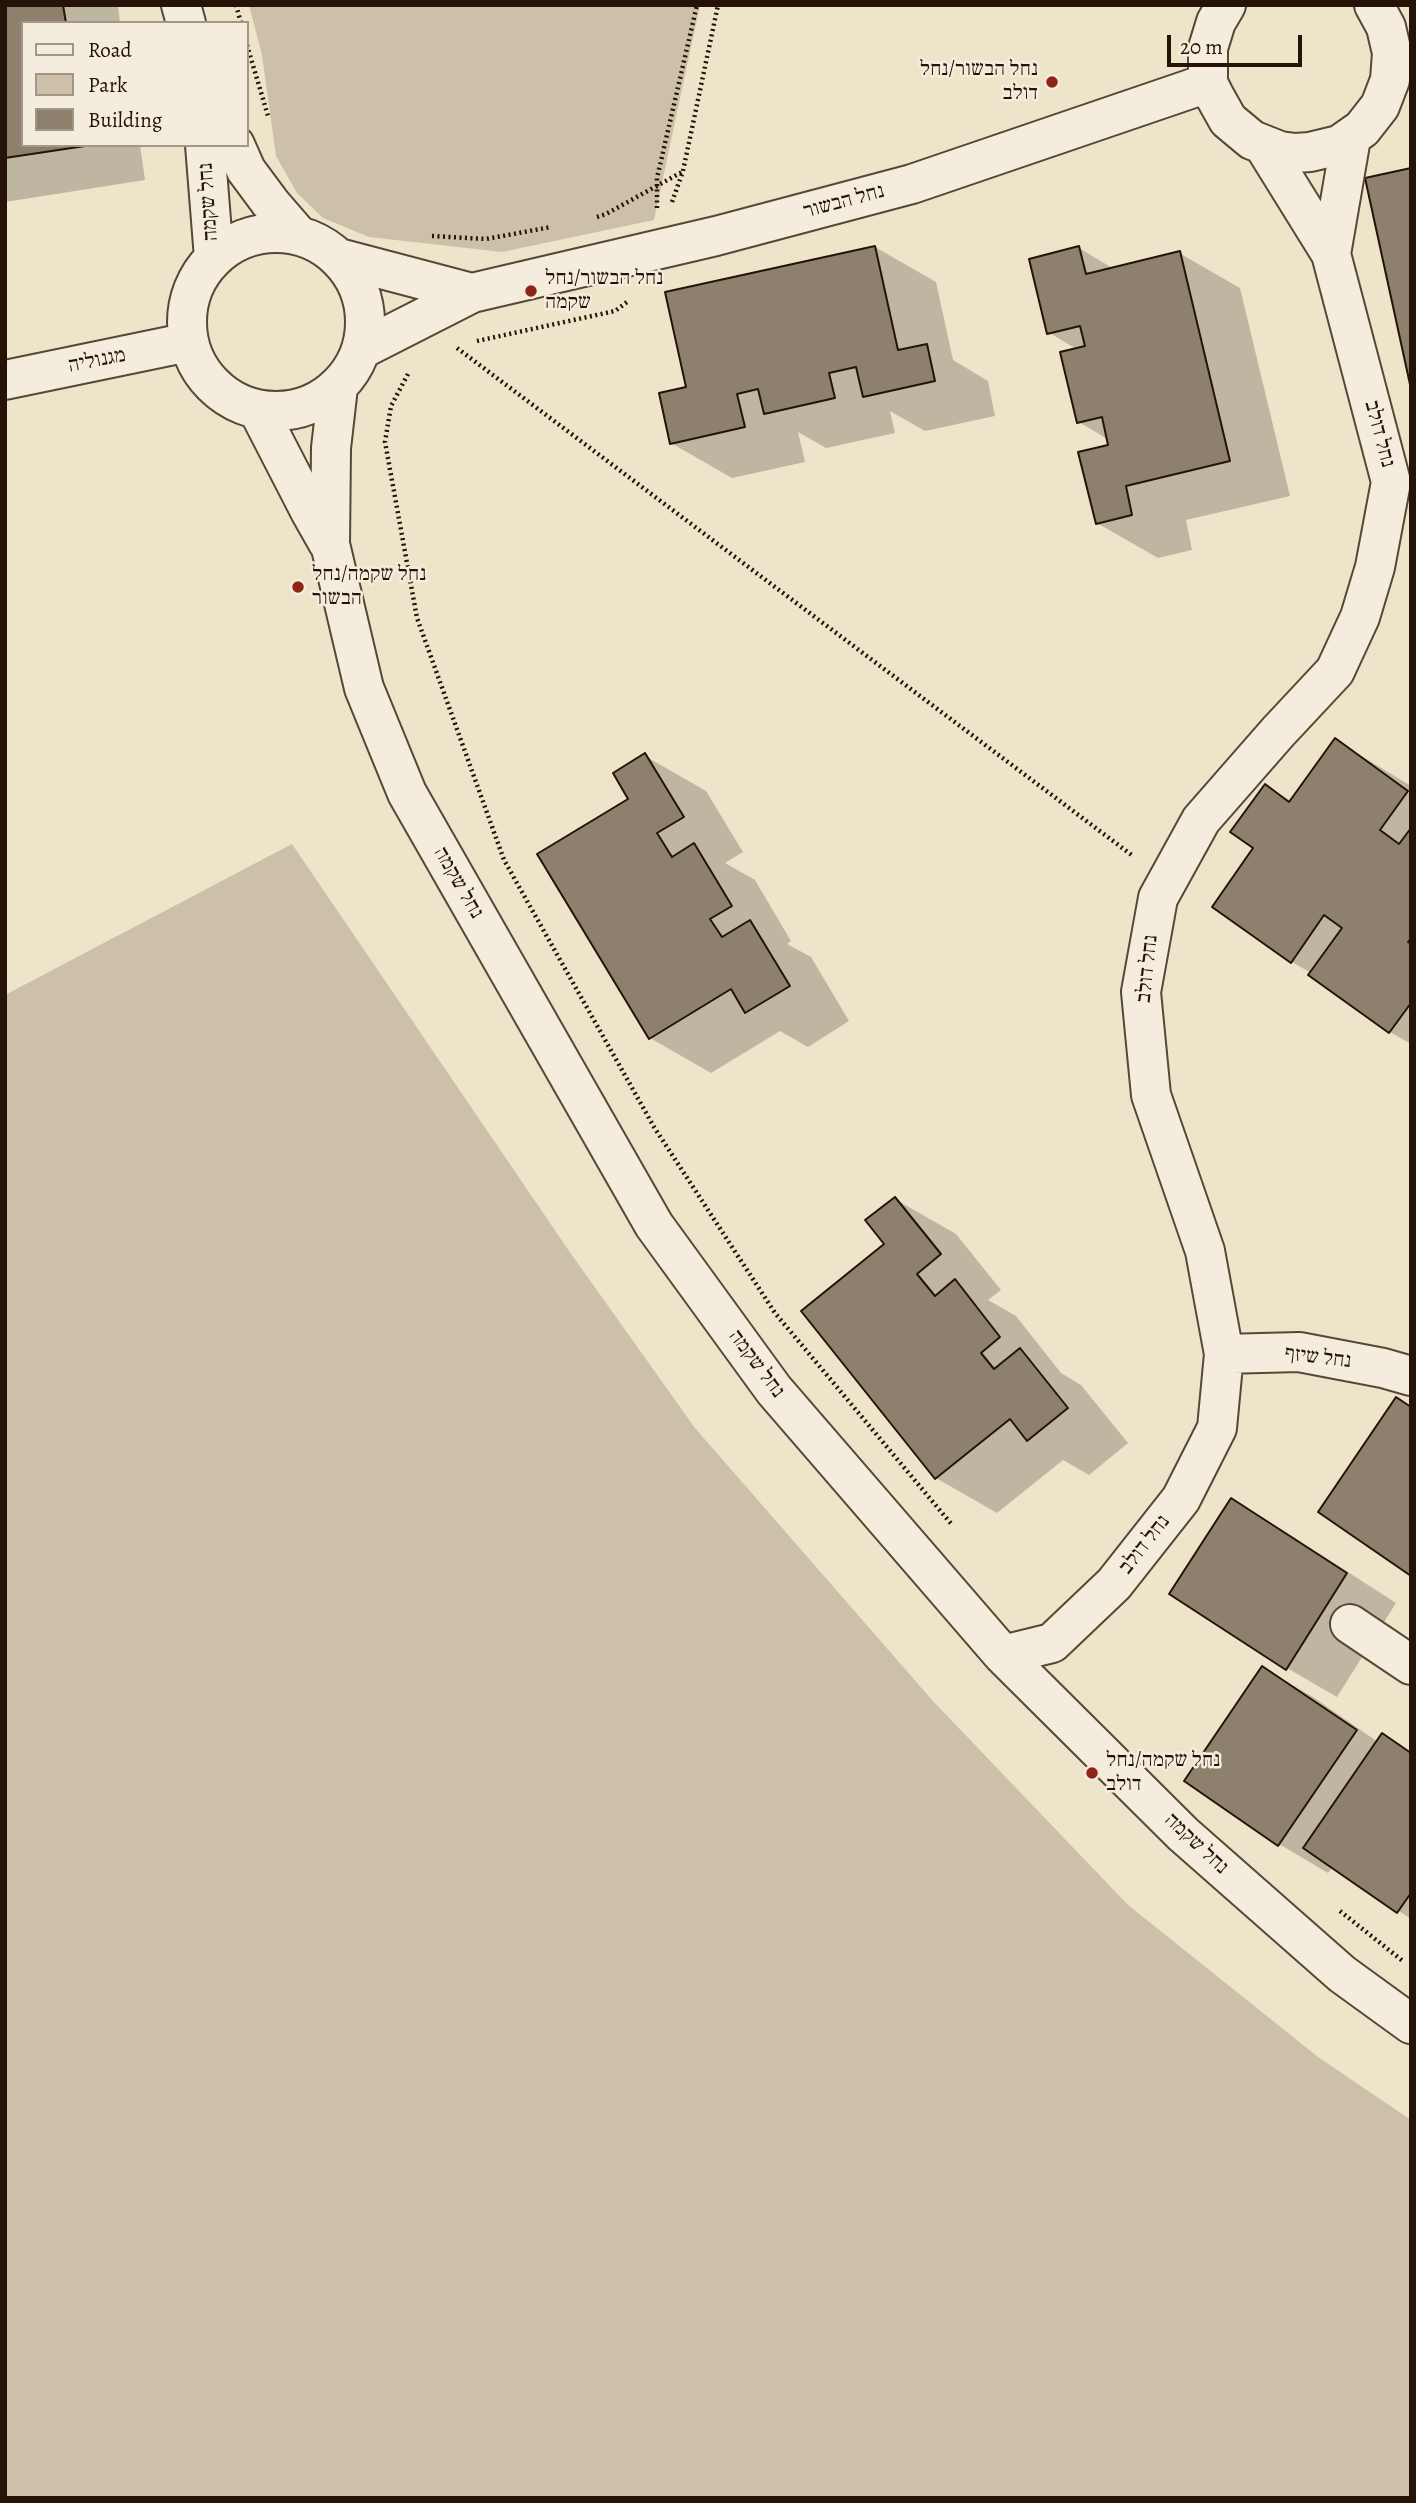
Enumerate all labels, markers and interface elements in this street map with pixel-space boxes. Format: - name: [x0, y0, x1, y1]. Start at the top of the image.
- legend: [21, 21, 248, 147]
- scale bar: [1171, 21, 1306, 65]
- text: 20 m: [1180, 33, 1223, 61]
- text: Road: [88, 36, 132, 64]
- place label: נחל הבשור/נחל דולב: [920, 57, 1038, 107]
- text: Park: [88, 71, 127, 99]
- marker: נחל הבשור/נחל דולב: [1044, 74, 1060, 90]
- text: Building: [88, 106, 162, 134]
- street label: נחל שקמה: [194, 162, 224, 242]
- street label: נחל הבשור: [801, 179, 887, 225]
- place label: נחל הבשור/נחל שקמה: [545, 266, 663, 316]
- marker: נחל הבשור/נחל שקמה: [523, 283, 539, 299]
- street label: מגנוליה: [66, 343, 128, 379]
- street label: נחל דולב: [1358, 398, 1400, 470]
- place label: נחל שקמה/נחל הבשור: [312, 562, 426, 612]
- marker: נחל שקמה/נחל הבשור: [290, 579, 306, 595]
- street label: נחל שקמה: [427, 843, 489, 923]
- street label: נחל דולב: [1132, 934, 1164, 1004]
- street label: נחל שקמה: [722, 1325, 790, 1403]
- street label: נחל שיזף: [1283, 1341, 1353, 1375]
- street label: נחל דולב: [1114, 1510, 1176, 1580]
- place label: נחל שקמה/נחל דולב: [1106, 1748, 1220, 1798]
- marker: נחל שקמה/נחל דולב: [1084, 1765, 1100, 1781]
- street label: נחל שקמה: [1159, 1808, 1233, 1880]

